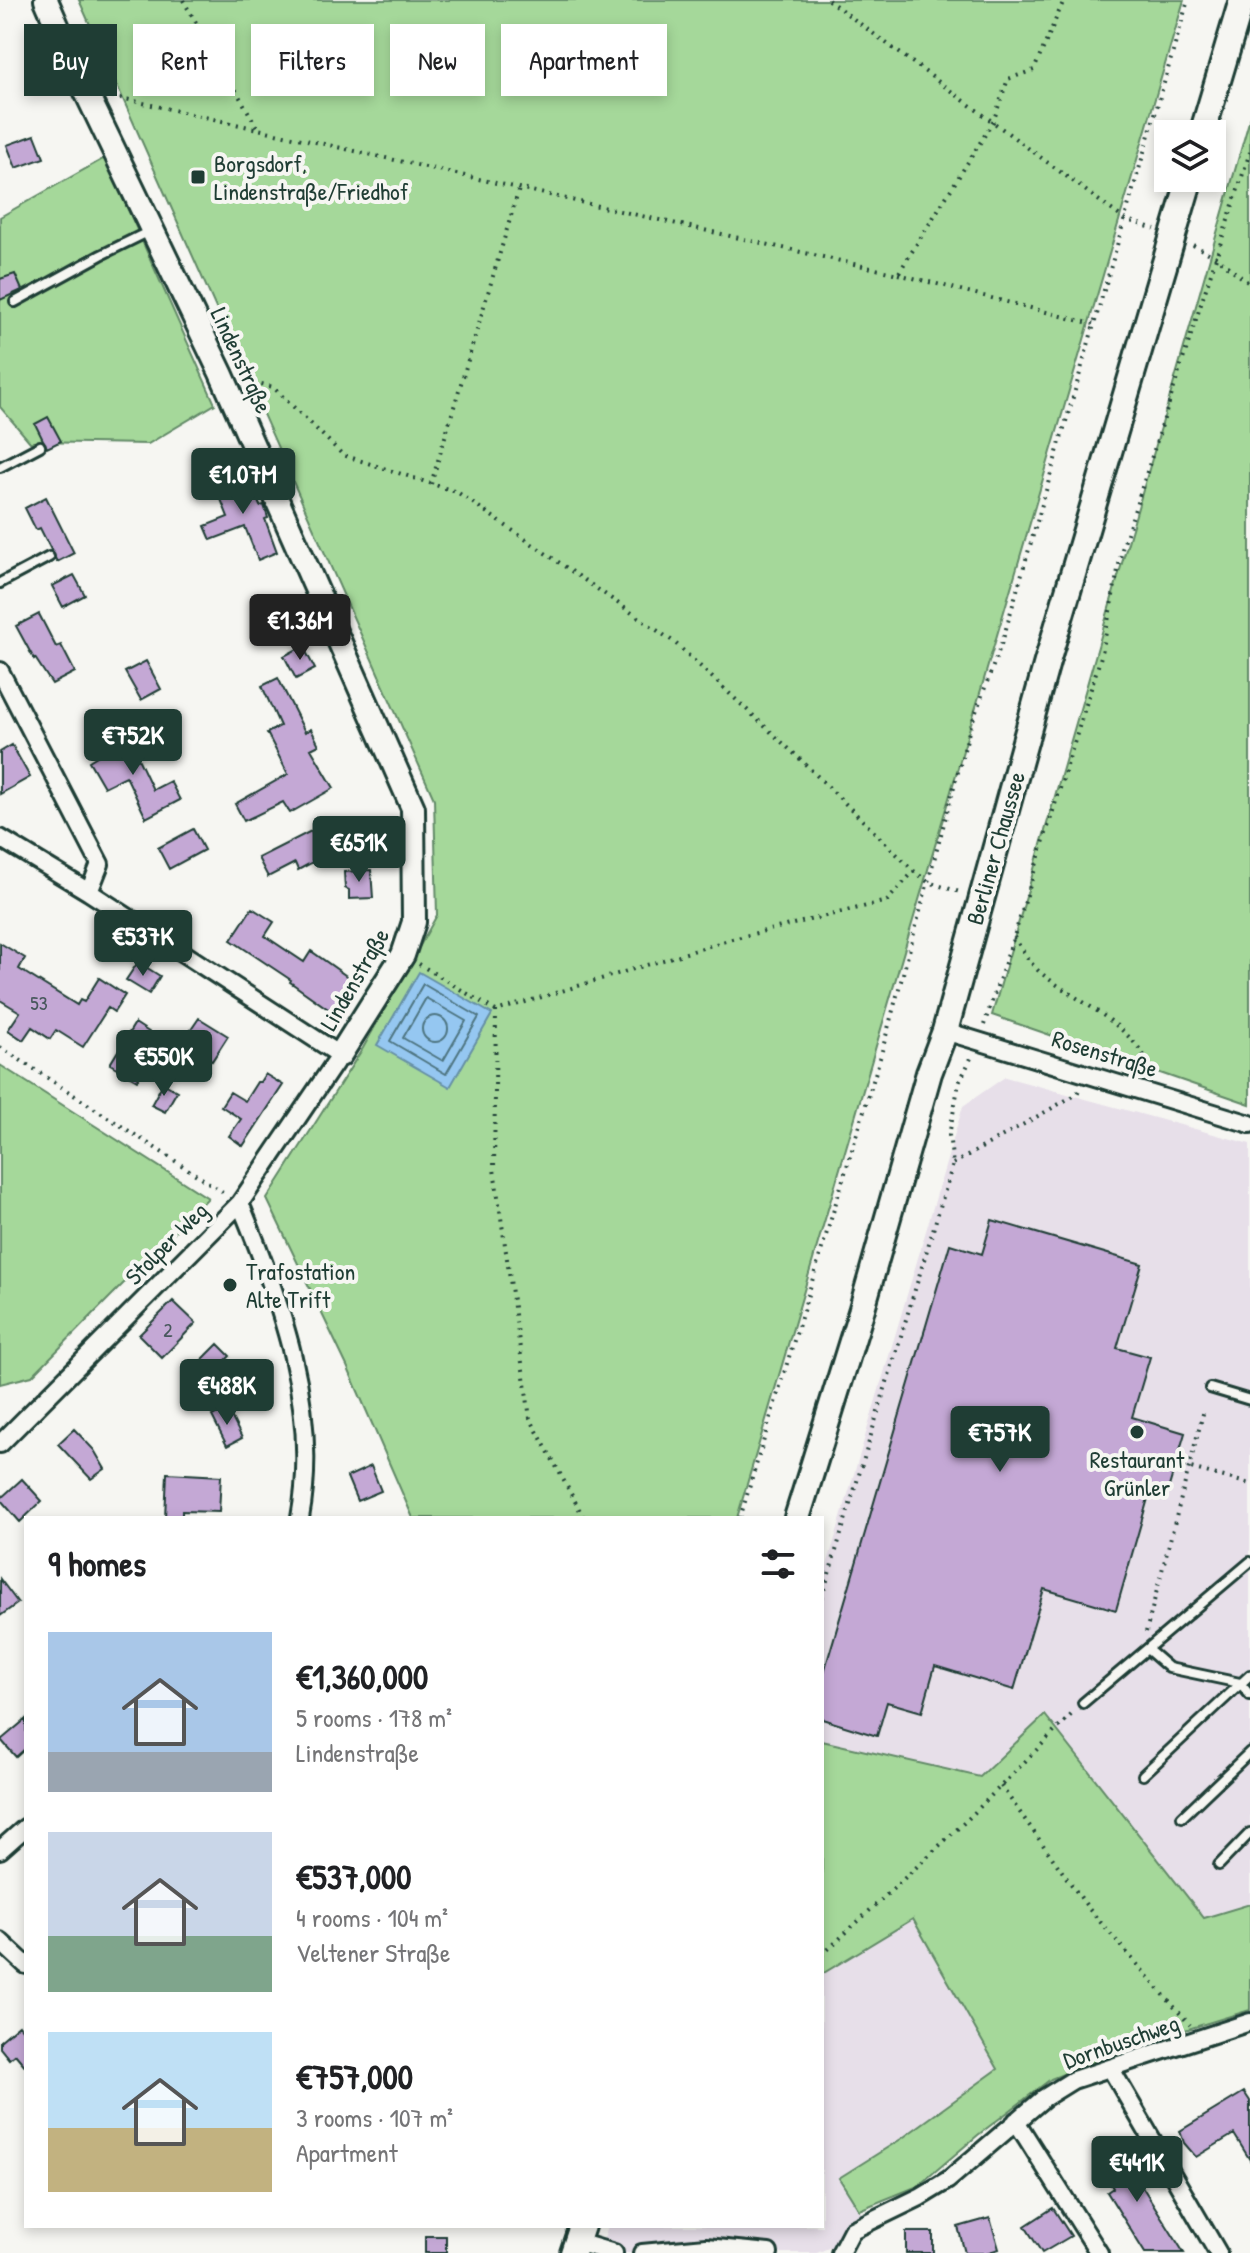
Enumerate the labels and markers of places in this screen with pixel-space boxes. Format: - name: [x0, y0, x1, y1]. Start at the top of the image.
- place label: Borgsdorf, Lindenstraße/Friedhof: [214, 147, 409, 207]
- marker: Borgsdorf, Lindenstraße/Friedhof: [189, 168, 207, 186]
- pin: €1.07M: [178, 448, 308, 516]
- pin: €1.36M: [235, 594, 365, 662]
- pin: €752K: [77, 709, 189, 777]
- pin: €651K: [303, 816, 415, 884]
- pin: €537K: [87, 910, 199, 978]
- pin: €550K: [108, 1030, 220, 1098]
- place label: Trafostation Alte Trift: [246, 1255, 355, 1315]
- marker: Trafostation Alte Trift: [221, 1276, 239, 1294]
- pin: €488K: [171, 1359, 283, 1427]
- pin: €757K: [944, 1406, 1056, 1474]
- marker: Restaurant Grünler: [1128, 1423, 1146, 1441]
- place label: Restaurant Grünler: [1090, 1443, 1185, 1503]
- pin: €441K: [1081, 2136, 1193, 2204]

